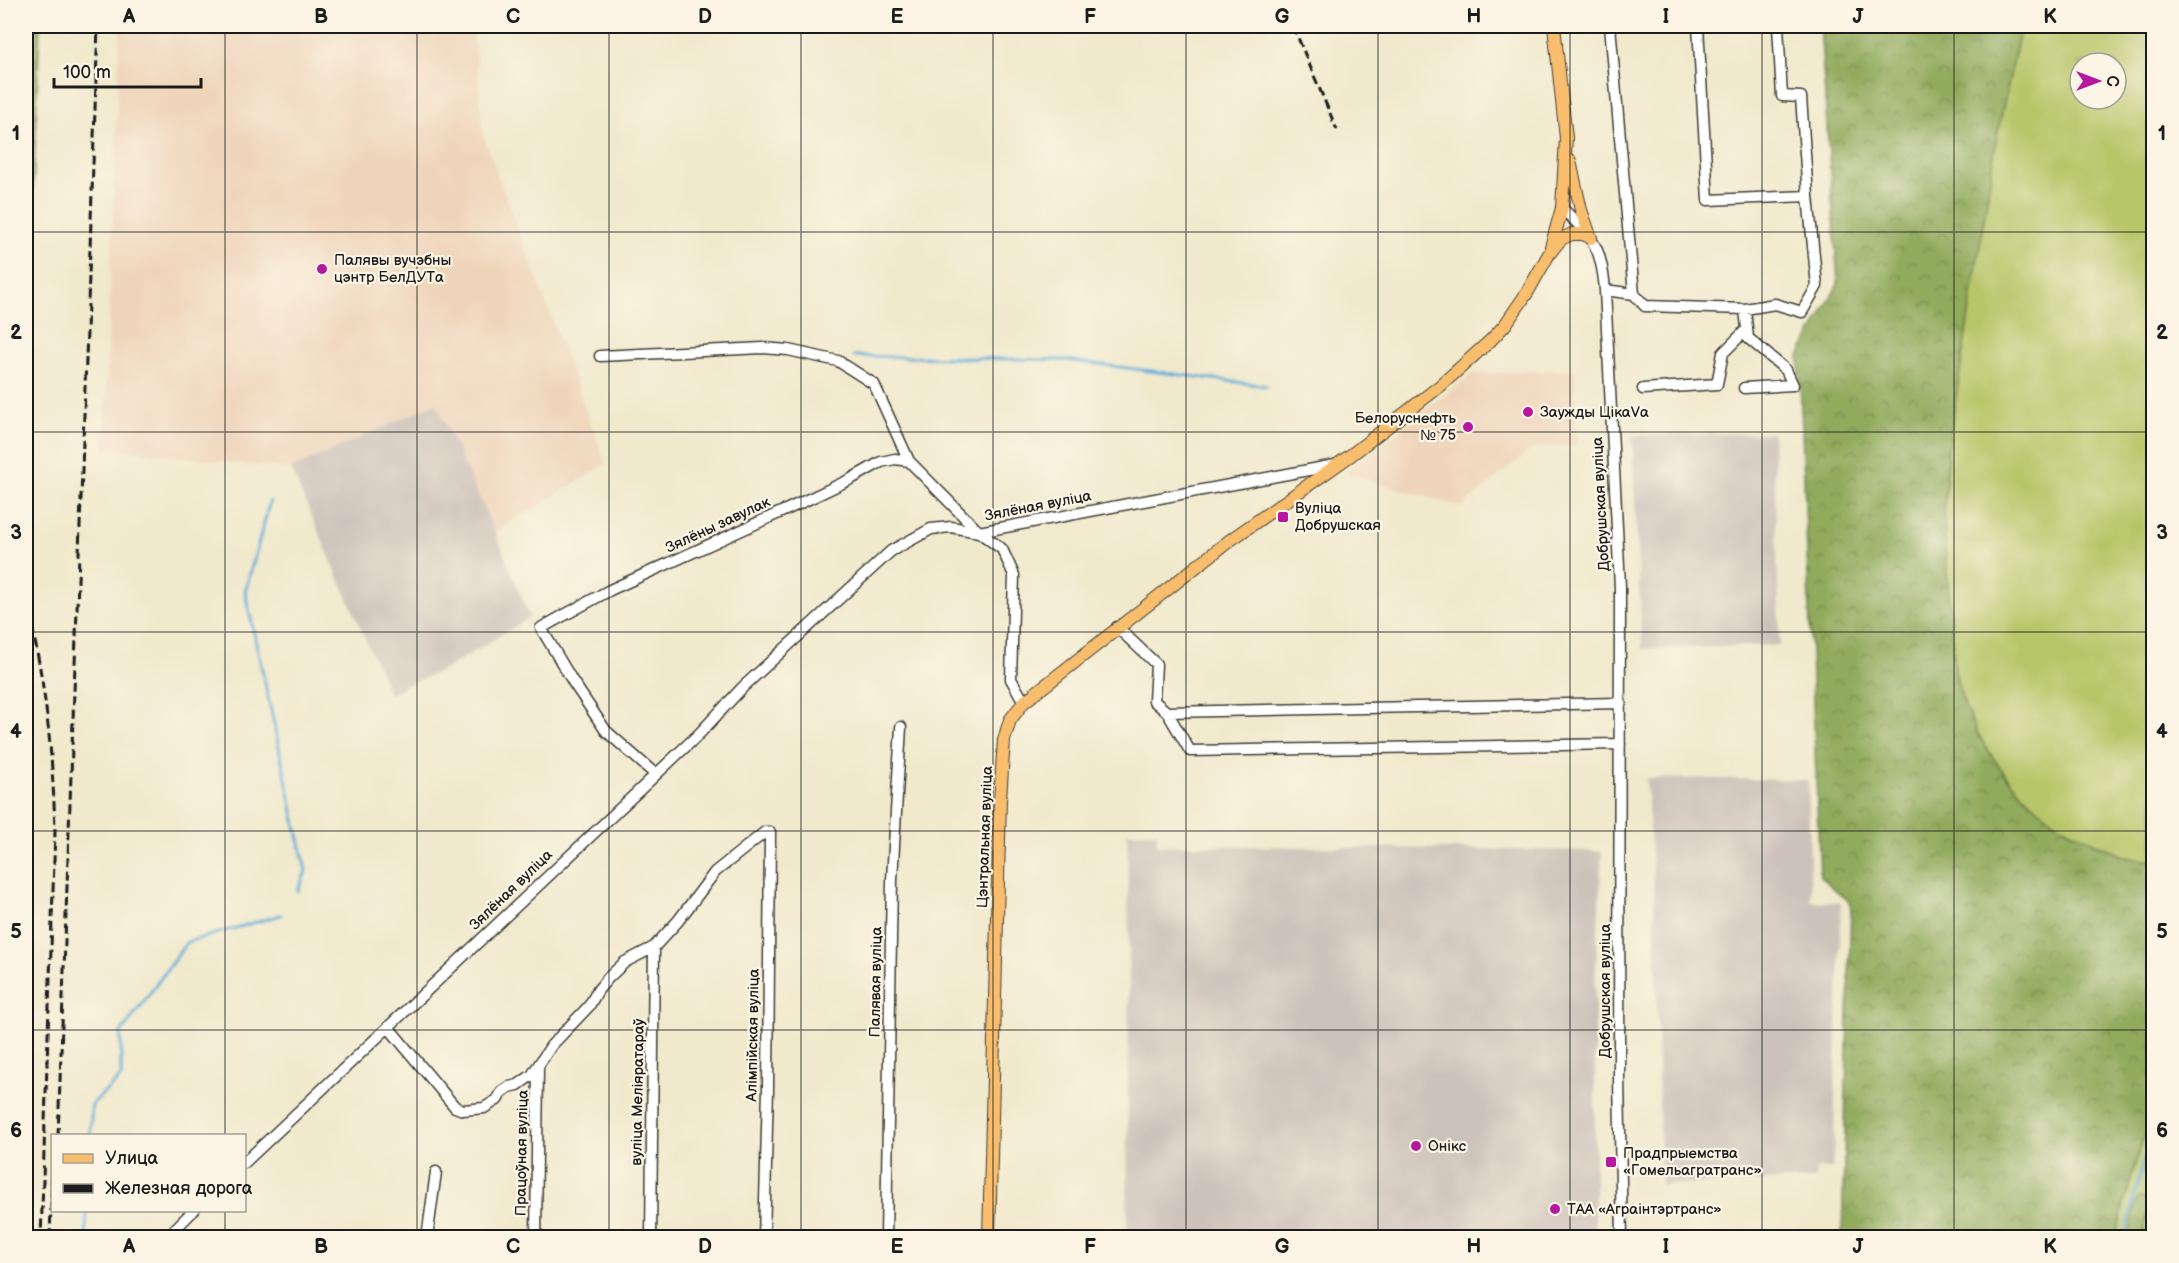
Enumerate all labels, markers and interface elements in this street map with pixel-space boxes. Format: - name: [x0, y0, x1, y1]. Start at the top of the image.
- text: A: [122, 5, 136, 29]
- text: B: [314, 5, 328, 29]
- text: C: [506, 5, 520, 29]
- text: D: [698, 5, 712, 29]
- text: E: [891, 5, 904, 29]
- text: F: [1084, 5, 1096, 29]
- text: G: [1275, 5, 1290, 29]
- text: H: [1467, 5, 1481, 29]
- text: I: [1663, 5, 1669, 29]
- text: J: [1853, 5, 1865, 29]
- text: K: [2043, 5, 2057, 29]
- scale bar: [54, 51, 201, 89]
- north arrow: [2068, 51, 2128, 111]
- text: 100 m: [63, 62, 111, 83]
- text: С: [2102, 75, 2121, 87]
- text: 1: [12, 122, 20, 146]
- text: 1: [2158, 122, 2166, 146]
- place label: Палявы вучэбны цэнтр БелДУТа: [334, 251, 451, 287]
- marker: Палявы вучэбны цэнтр БелДУТа: [315, 262, 329, 276]
- text: 2: [10, 321, 22, 345]
- text: 2: [2156, 321, 2168, 345]
- place label: Заужды ЦікаVа: [1540, 403, 1649, 422]
- marker: Заужды ЦікаVа: [1521, 405, 1535, 419]
- place label: Белоруснефть № 75: [1355, 409, 1457, 445]
- marker: Белоруснефть № 75: [1461, 420, 1475, 434]
- street label: Добрушская вуліца: [1588, 436, 1614, 572]
- street label: Зялёная вуліца: [983, 486, 1093, 526]
- street label: Зялёны завулак: [663, 492, 773, 558]
- place label: Вуліца Добрушская: [1295, 499, 1381, 535]
- marker: Вуліца Добрушская: [1276, 510, 1290, 524]
- text: 3: [10, 521, 22, 545]
- text: 3: [2156, 521, 2168, 545]
- text: 4: [10, 720, 22, 744]
- text: 4: [2156, 720, 2168, 744]
- street label: Цэнтральная вуліца: [973, 765, 997, 908]
- street label: Зялёная вуліца: [465, 845, 557, 934]
- text: 5: [10, 920, 22, 944]
- text: 5: [2156, 920, 2168, 944]
- street label: Добрушская вуліца: [1596, 924, 1615, 1058]
- street label: Палявая вуліца: [866, 926, 886, 1038]
- street label: Алімпійская вуліца: [742, 968, 764, 1103]
- street label: вуліца Меліяратараў: [627, 1018, 649, 1166]
- street label: Працоўная вуліца: [511, 1089, 533, 1216]
- text: 6: [10, 1119, 22, 1143]
- text: 6: [2156, 1119, 2168, 1143]
- legend: [51, 1134, 246, 1212]
- place label: Онікс: [1428, 1137, 1467, 1156]
- marker: Онікс: [1409, 1139, 1423, 1153]
- place label: Прадпрыемства «Гомельагратранс»: [1623, 1144, 1762, 1180]
- text: Улица: [105, 1148, 159, 1169]
- marker: Прадпрыемства «Гомельагратранс»: [1604, 1155, 1618, 1169]
- text: Железная дорога: [105, 1178, 253, 1199]
- place label: ТАА «Аграінтэртранс»: [1567, 1200, 1722, 1219]
- marker: ТАА «Аграінтэртранс»: [1548, 1202, 1562, 1216]
- text: A: [122, 1235, 136, 1259]
- text: B: [314, 1235, 328, 1259]
- text: C: [506, 1235, 520, 1259]
- text: D: [698, 1235, 712, 1259]
- text: E: [891, 1235, 904, 1259]
- text: F: [1084, 1235, 1096, 1259]
- text: G: [1275, 1235, 1290, 1259]
- text: H: [1467, 1235, 1481, 1259]
- text: I: [1663, 1235, 1669, 1259]
- text: J: [1853, 1235, 1865, 1259]
- text: K: [2043, 1235, 2057, 1259]

